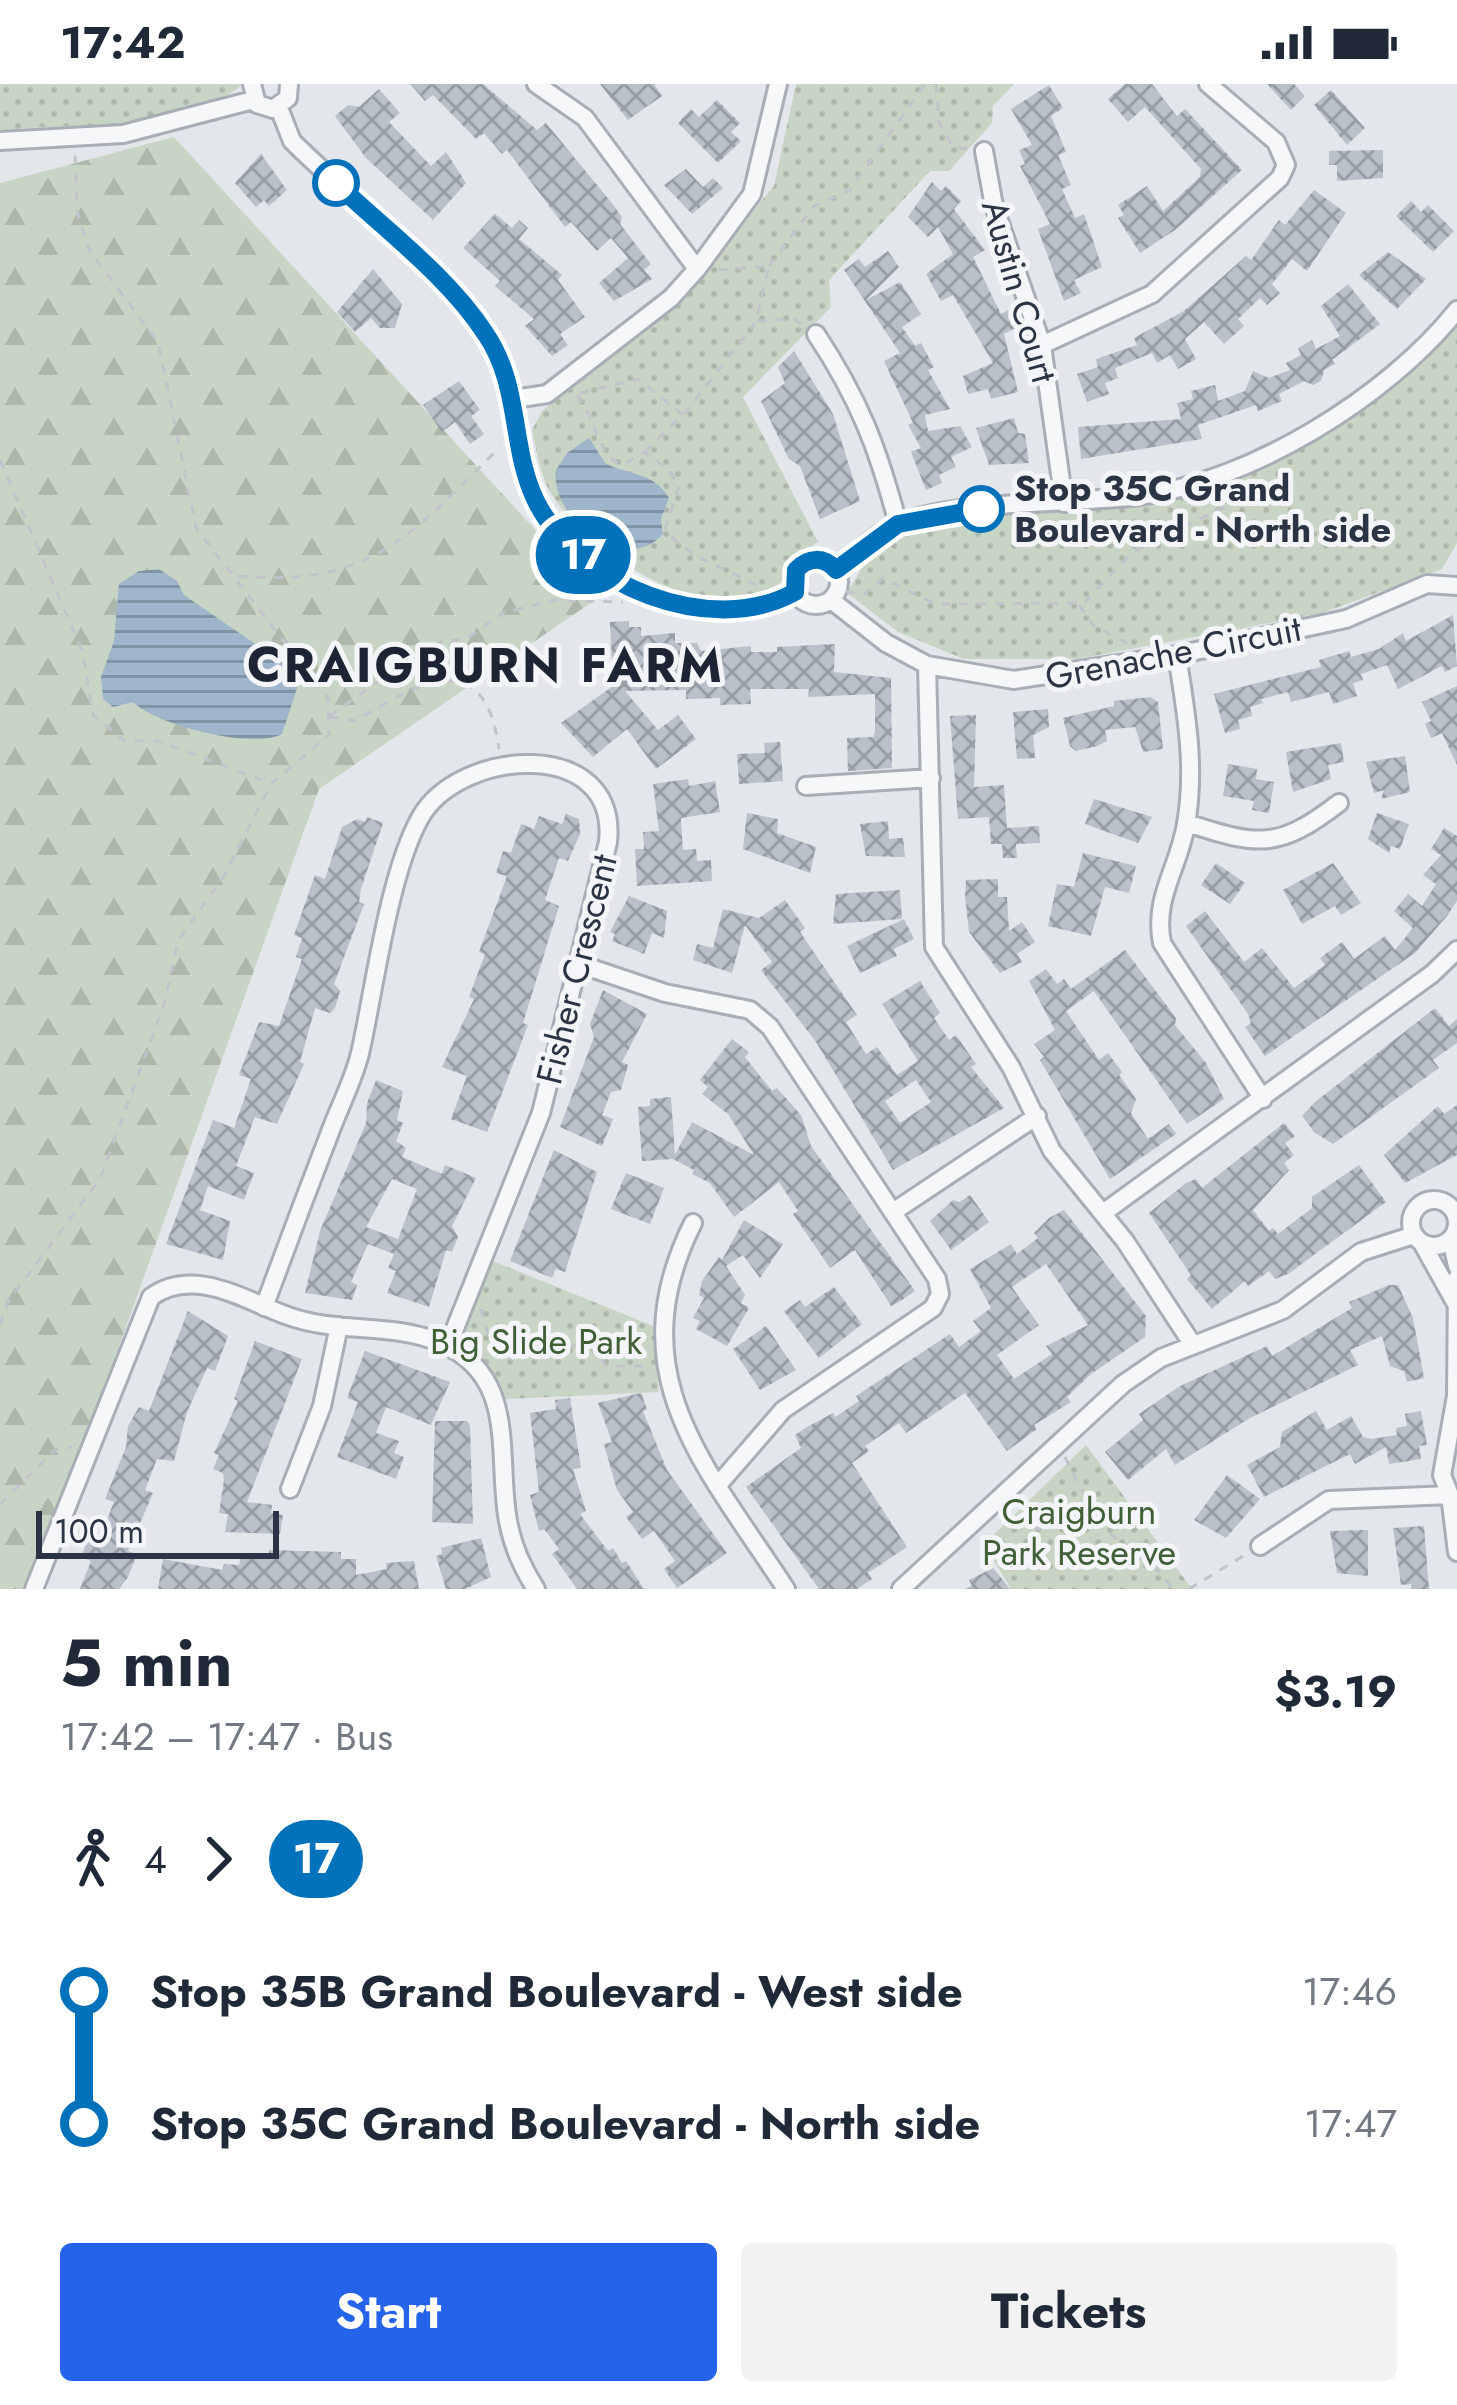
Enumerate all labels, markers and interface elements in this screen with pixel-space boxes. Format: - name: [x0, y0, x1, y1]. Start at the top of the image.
- text: 17:42: [60, 10, 185, 75]
- unlabelled marker: [314, 161, 358, 205]
- street label: Austin Court: [969, 193, 1071, 389]
- place label: Stop 35C Grand Boulevard - North side: [1014, 462, 1391, 555]
- marker: Stop 35C Grand Boulevard - North side: [959, 487, 1003, 531]
- line badge: 17: [529, 516, 637, 594]
- text: 17: [560, 524, 606, 585]
- street label: Grenache Circuit: [1040, 602, 1306, 702]
- district label: CRAIGBURN FARM: [247, 631, 725, 700]
- street label: Fisher Crescent: [522, 848, 630, 1089]
- park label: Big Slide Park: [430, 1315, 642, 1367]
- park label: Craigburn Park Reserve: [982, 1485, 1176, 1578]
- scale bar: [36, 1505, 279, 1558]
- text: 100 m: [54, 1508, 144, 1555]
- text: 5 min: [60, 1615, 233, 1711]
- text: $3.19: [1274, 1659, 1397, 1724]
- text: 17:42 – 17:47 · Bus: [60, 1708, 393, 1765]
- icon: walk: [60, 1826, 126, 1892]
- icon: forward: [185, 1826, 251, 1892]
- text: 17: [293, 1828, 339, 1889]
- text: 4: [144, 1831, 167, 1888]
- text: Stop 35B Grand Boulevard - West side: [150, 1959, 963, 2024]
- text: 17:46: [1302, 1963, 1397, 2020]
- text: Stop 35C Grand Boulevard - North side: [150, 2091, 980, 2156]
- text: 17:47: [1304, 2095, 1397, 2152]
- button: Start: [60, 2243, 717, 2381]
- button: Tickets: [741, 2243, 1397, 2381]

